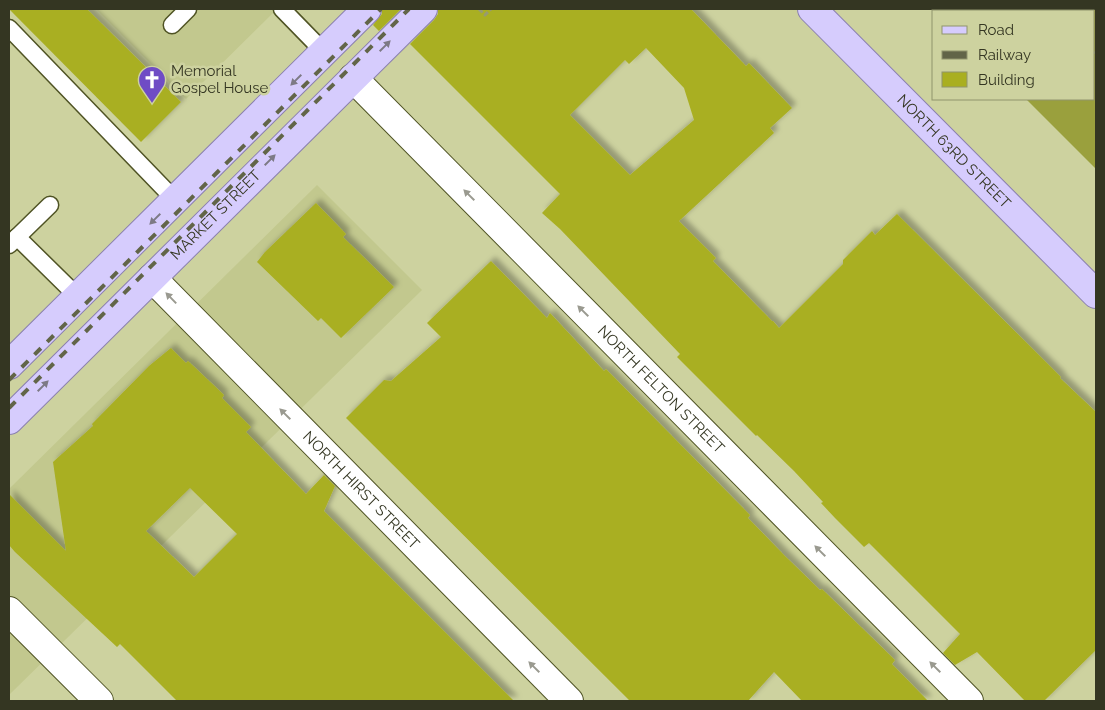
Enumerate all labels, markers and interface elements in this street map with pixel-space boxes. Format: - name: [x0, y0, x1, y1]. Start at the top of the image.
- legend: [932, 10, 1095, 100]
- text: Road: [978, 21, 1014, 39]
- one-way arrow: [379, 40, 391, 52]
- text: Railway: [978, 46, 1031, 64]
- place label: Memorial Gospel House: [171, 62, 268, 97]
- church icon: Memorial Gospel House: [137, 65, 167, 104]
- text: Building: [978, 71, 1035, 89]
- one-way arrow: [290, 74, 302, 86]
- street label: NORTH 63RD STREET: [893, 91, 1014, 212]
- one-way arrow: [264, 155, 276, 167]
- street label: MARKET STREET: [167, 166, 264, 264]
- one-way arrow: [463, 190, 475, 202]
- one-way arrow: [150, 213, 162, 225]
- one-way arrow: [165, 292, 177, 304]
- one-way arrow: [577, 305, 589, 317]
- street label: NORTH FELTON STREET: [594, 322, 728, 457]
- one-way arrow: [37, 380, 49, 392]
- one-way arrow: [279, 408, 291, 420]
- street label: NORTH HIRST STREET: [299, 428, 423, 553]
- one-way arrow: [815, 545, 827, 557]
- one-way arrow: [528, 661, 540, 673]
- one-way arrow: [929, 661, 941, 673]

